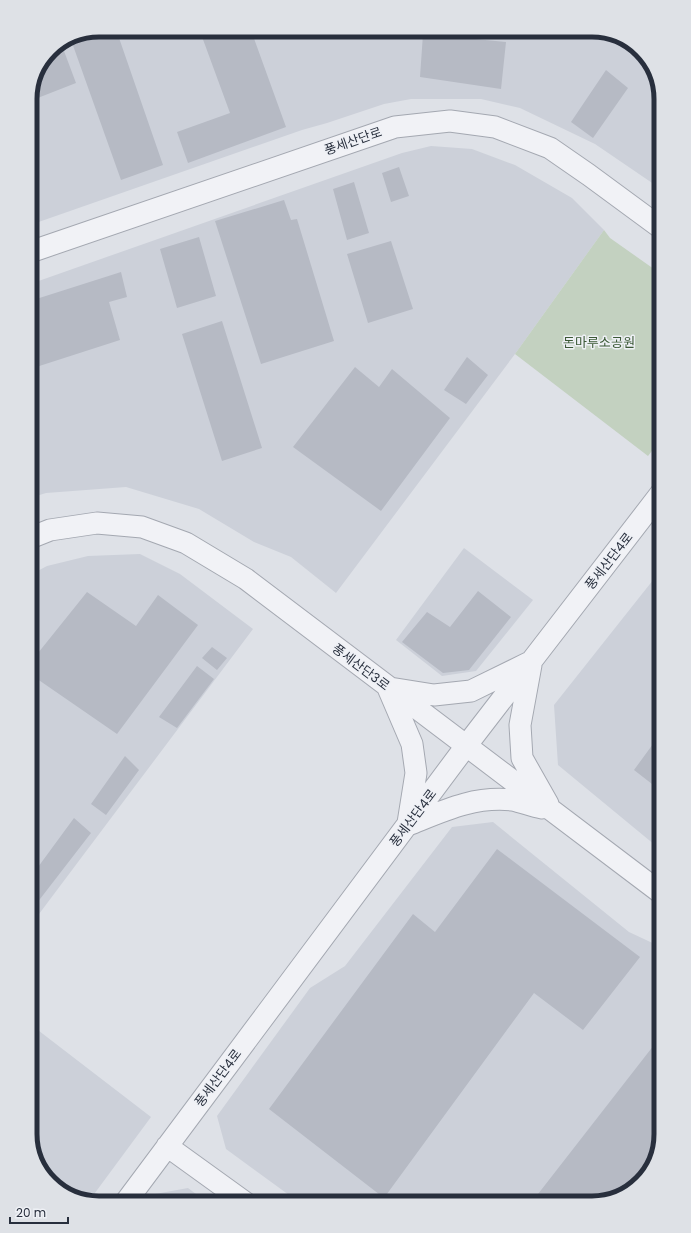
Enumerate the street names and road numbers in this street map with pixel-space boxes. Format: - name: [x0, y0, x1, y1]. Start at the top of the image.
- street label: 풍세산단로: [322, 122, 384, 160]
- street label: 풍세산단4로: [581, 528, 637, 594]
- street label: 풍세산단3로: [328, 639, 394, 695]
- street label: 풍세산단4로: [385, 785, 441, 851]
- street label: 풍세산단4로: [190, 1045, 246, 1111]

